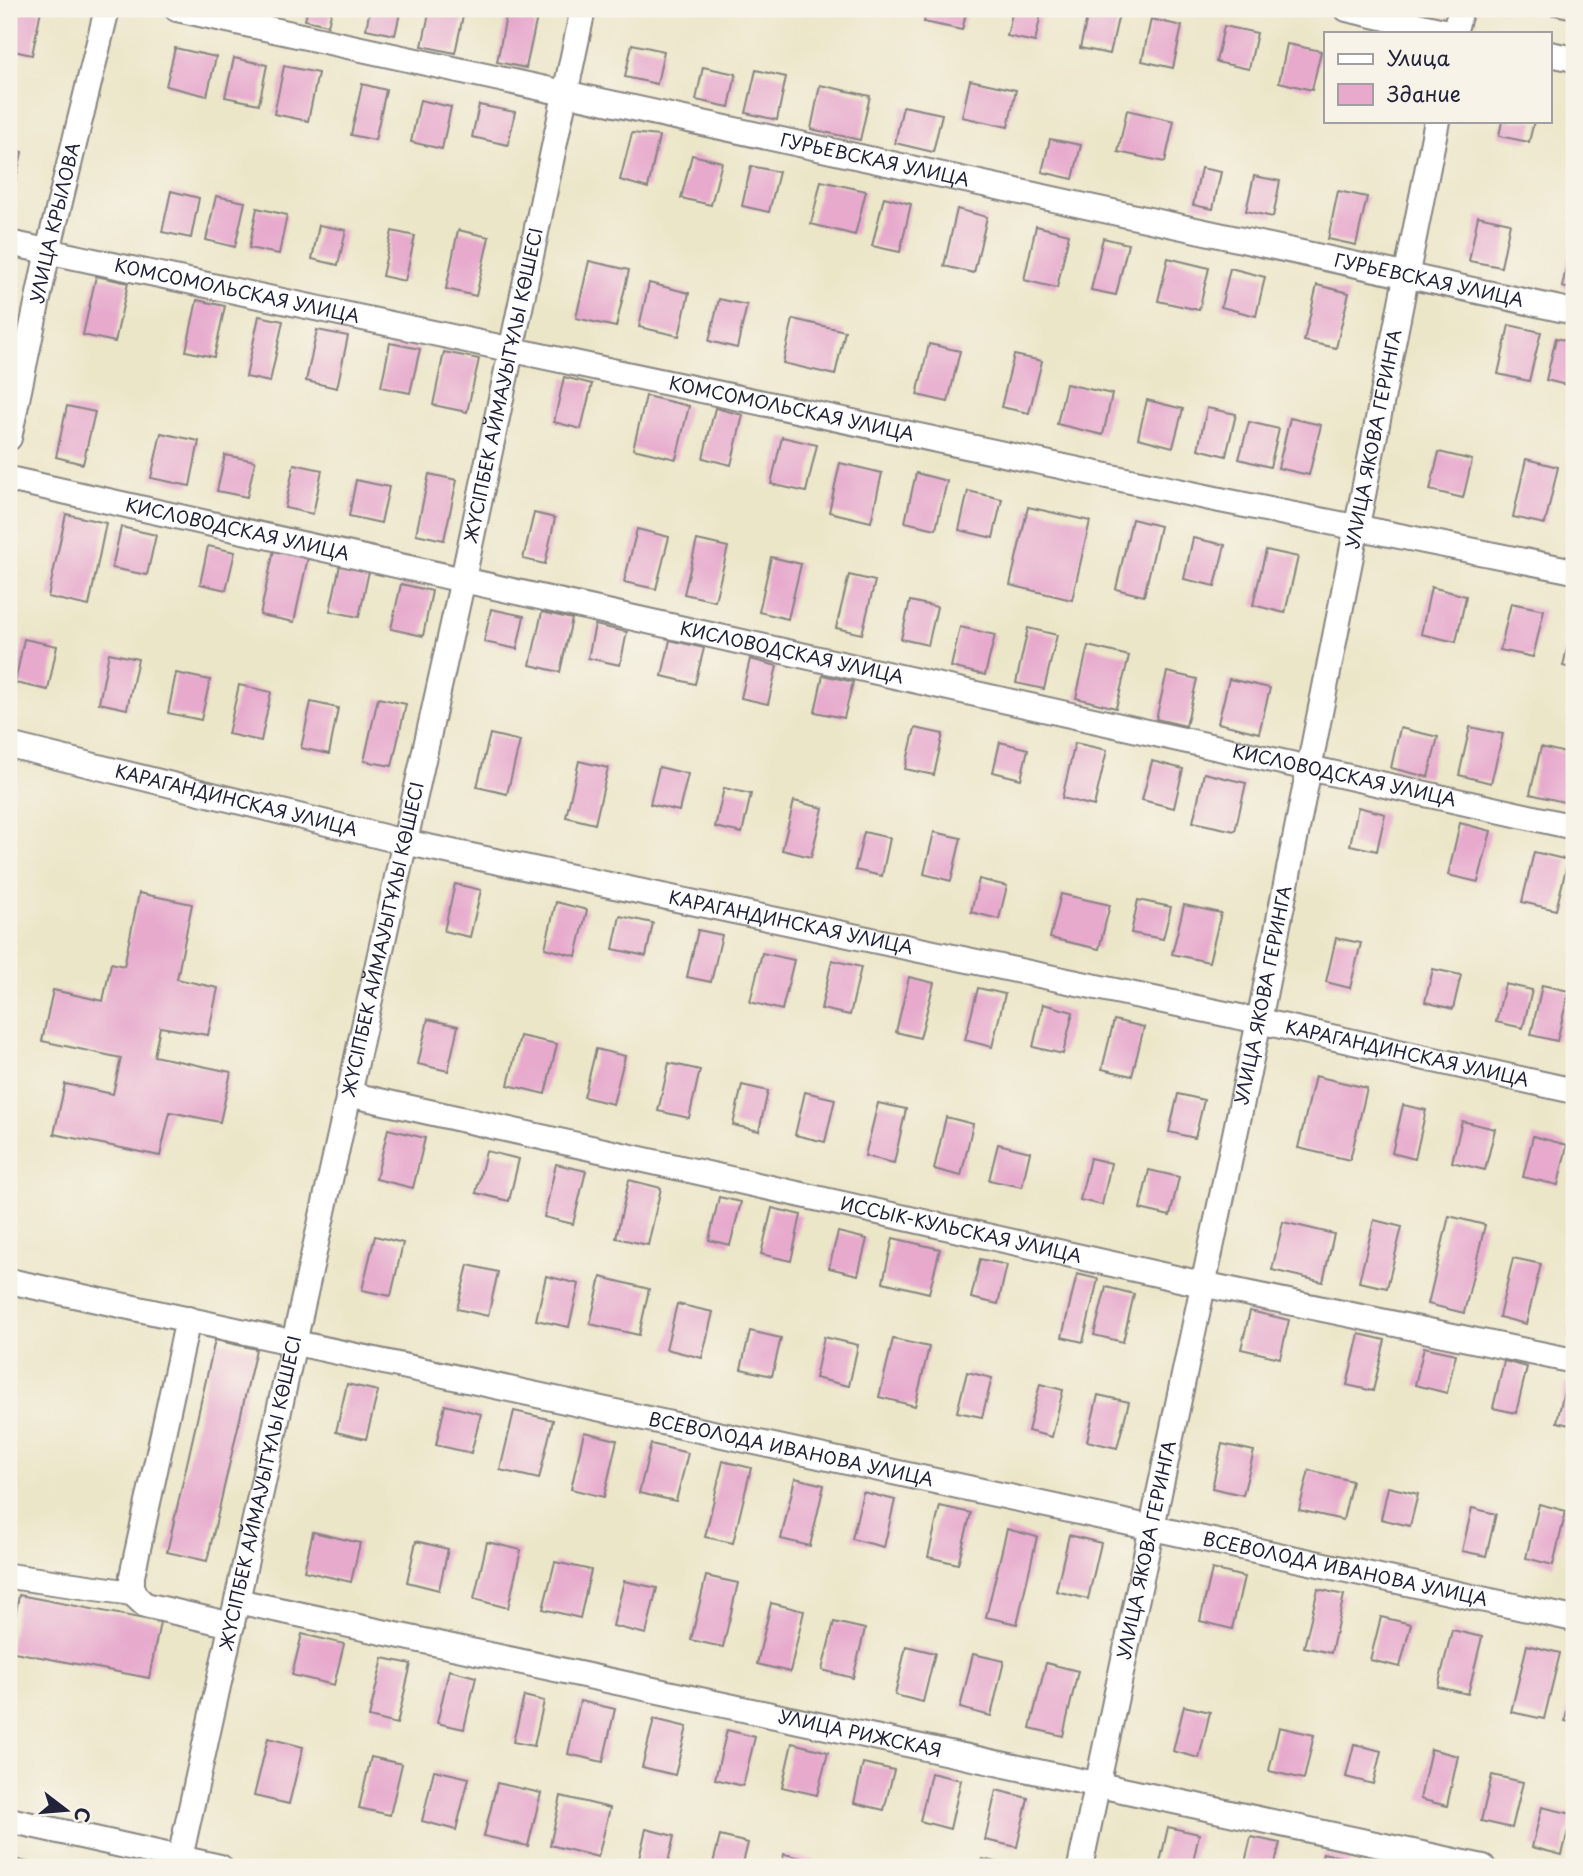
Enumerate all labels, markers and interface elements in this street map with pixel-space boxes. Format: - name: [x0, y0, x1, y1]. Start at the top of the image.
- legend: [1324, 32, 1552, 122]
- text: Улица: [1387, 41, 1450, 73]
- text: Здание: [1387, 77, 1461, 109]
- street label: ГУРЬЕВСКАЯ УЛИЦА: [778, 125, 972, 193]
- street label: УЛИЦА КРЫЛОВА: [22, 139, 86, 306]
- street label: ЖҮСІПБЕК АЙМАУЫТҰЛЫ КӨШЕСІ: [456, 225, 549, 545]
- street label: ГУРЬЕВСКАЯ УЛИЦА: [1332, 245, 1527, 313]
- street label: КОМСОМОЛЬСКАЯ УЛИЦА: [112, 251, 362, 329]
- street label: УЛИЦА ЯКОВА ГЕРИНГА: [1338, 327, 1407, 551]
- street label: КОМСОМОЛЬСКАЯ УЛИЦА: [667, 368, 917, 447]
- street label: КИСЛОВОДСКАЯ УЛИЦА: [123, 490, 352, 566]
- street label: КИСЛОВОДСКАЯ УЛИЦА: [678, 614, 907, 690]
- street label: КИСЛОВОДСКАЯ УЛИЦА: [1230, 737, 1459, 812]
- street label: КАРАГАНДИНСКАЯ УЛИЦА: [113, 757, 361, 842]
- street label: ЖҮСІПБЕК АЙМАУЫТҰЛЫ КӨШЕСІ: [334, 779, 430, 1099]
- street label: КАРАГАНДИНСКАЯ УЛИЦА: [667, 883, 916, 960]
- street label: УЛИЦА ЯКОВА ГЕРИНГА: [1227, 883, 1297, 1107]
- street label: КАРАГАНДИНСКАЯ УЛИЦА: [1283, 1012, 1532, 1093]
- street label: ИССЫК-КУЛЬСКАЯ УЛИЦА: [838, 1189, 1085, 1269]
- street label: ЖҮСІПБЕК АЙМАУЫТҰЛЫ КӨШЕСІ: [211, 1333, 307, 1652]
- street label: ВСЕВОЛОДА ИВАНОВА УЛИЦА: [646, 1405, 936, 1492]
- street label: УЛИЦА ЯКОВА ГЕРИНГА: [1109, 1438, 1182, 1662]
- street label: ВСЕВОЛОДА ИВАНОВА УЛИЦА: [1201, 1524, 1491, 1612]
- street label: УЛИЦА РИЖСКАЯ: [776, 1702, 944, 1763]
- north arrow: [32, 1774, 102, 1844]
- text: С: [68, 1804, 99, 1826]

